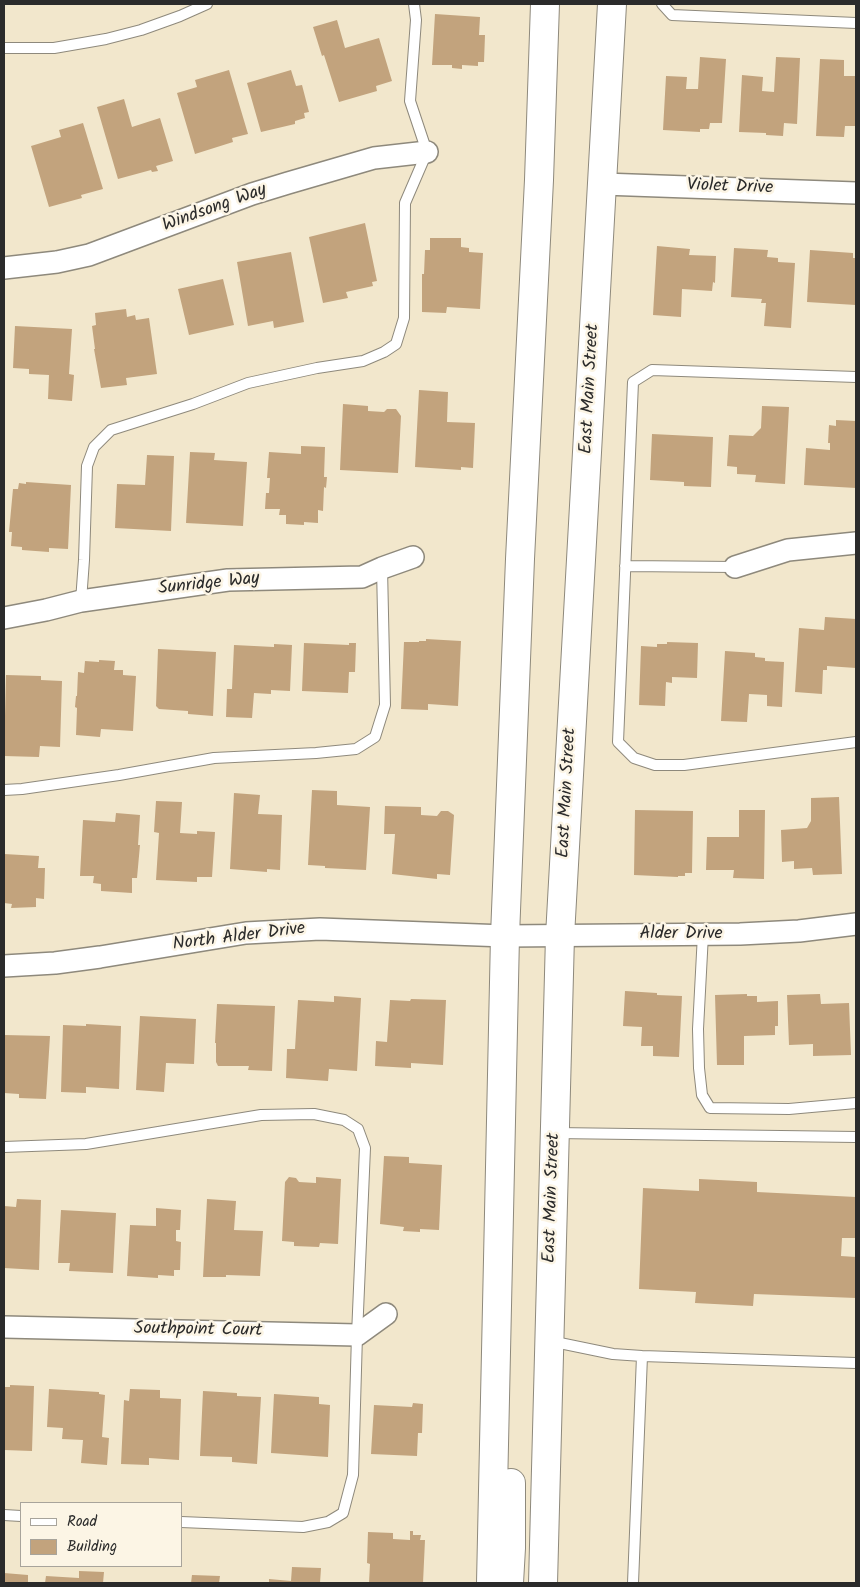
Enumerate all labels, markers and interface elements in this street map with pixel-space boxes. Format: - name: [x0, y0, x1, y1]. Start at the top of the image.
- street label: Violet Drive: [687, 176, 773, 200]
- street label: Windsong Way: [160, 180, 270, 238]
- street label: East Main Street: [577, 323, 605, 455]
- street label: Sunridge Way: [157, 569, 261, 601]
- street label: East Main Street: [554, 727, 582, 859]
- street label: North Alder Drive: [172, 919, 306, 957]
- street label: Alder Drive: [639, 924, 723, 946]
- street label: East Main Street: [540, 1133, 566, 1263]
- street label: Southpoint Court: [134, 1319, 262, 1343]
- legend: [20, 1502, 182, 1567]
- text: Road: [67, 1510, 97, 1534]
- text: Building: [67, 1535, 117, 1559]

